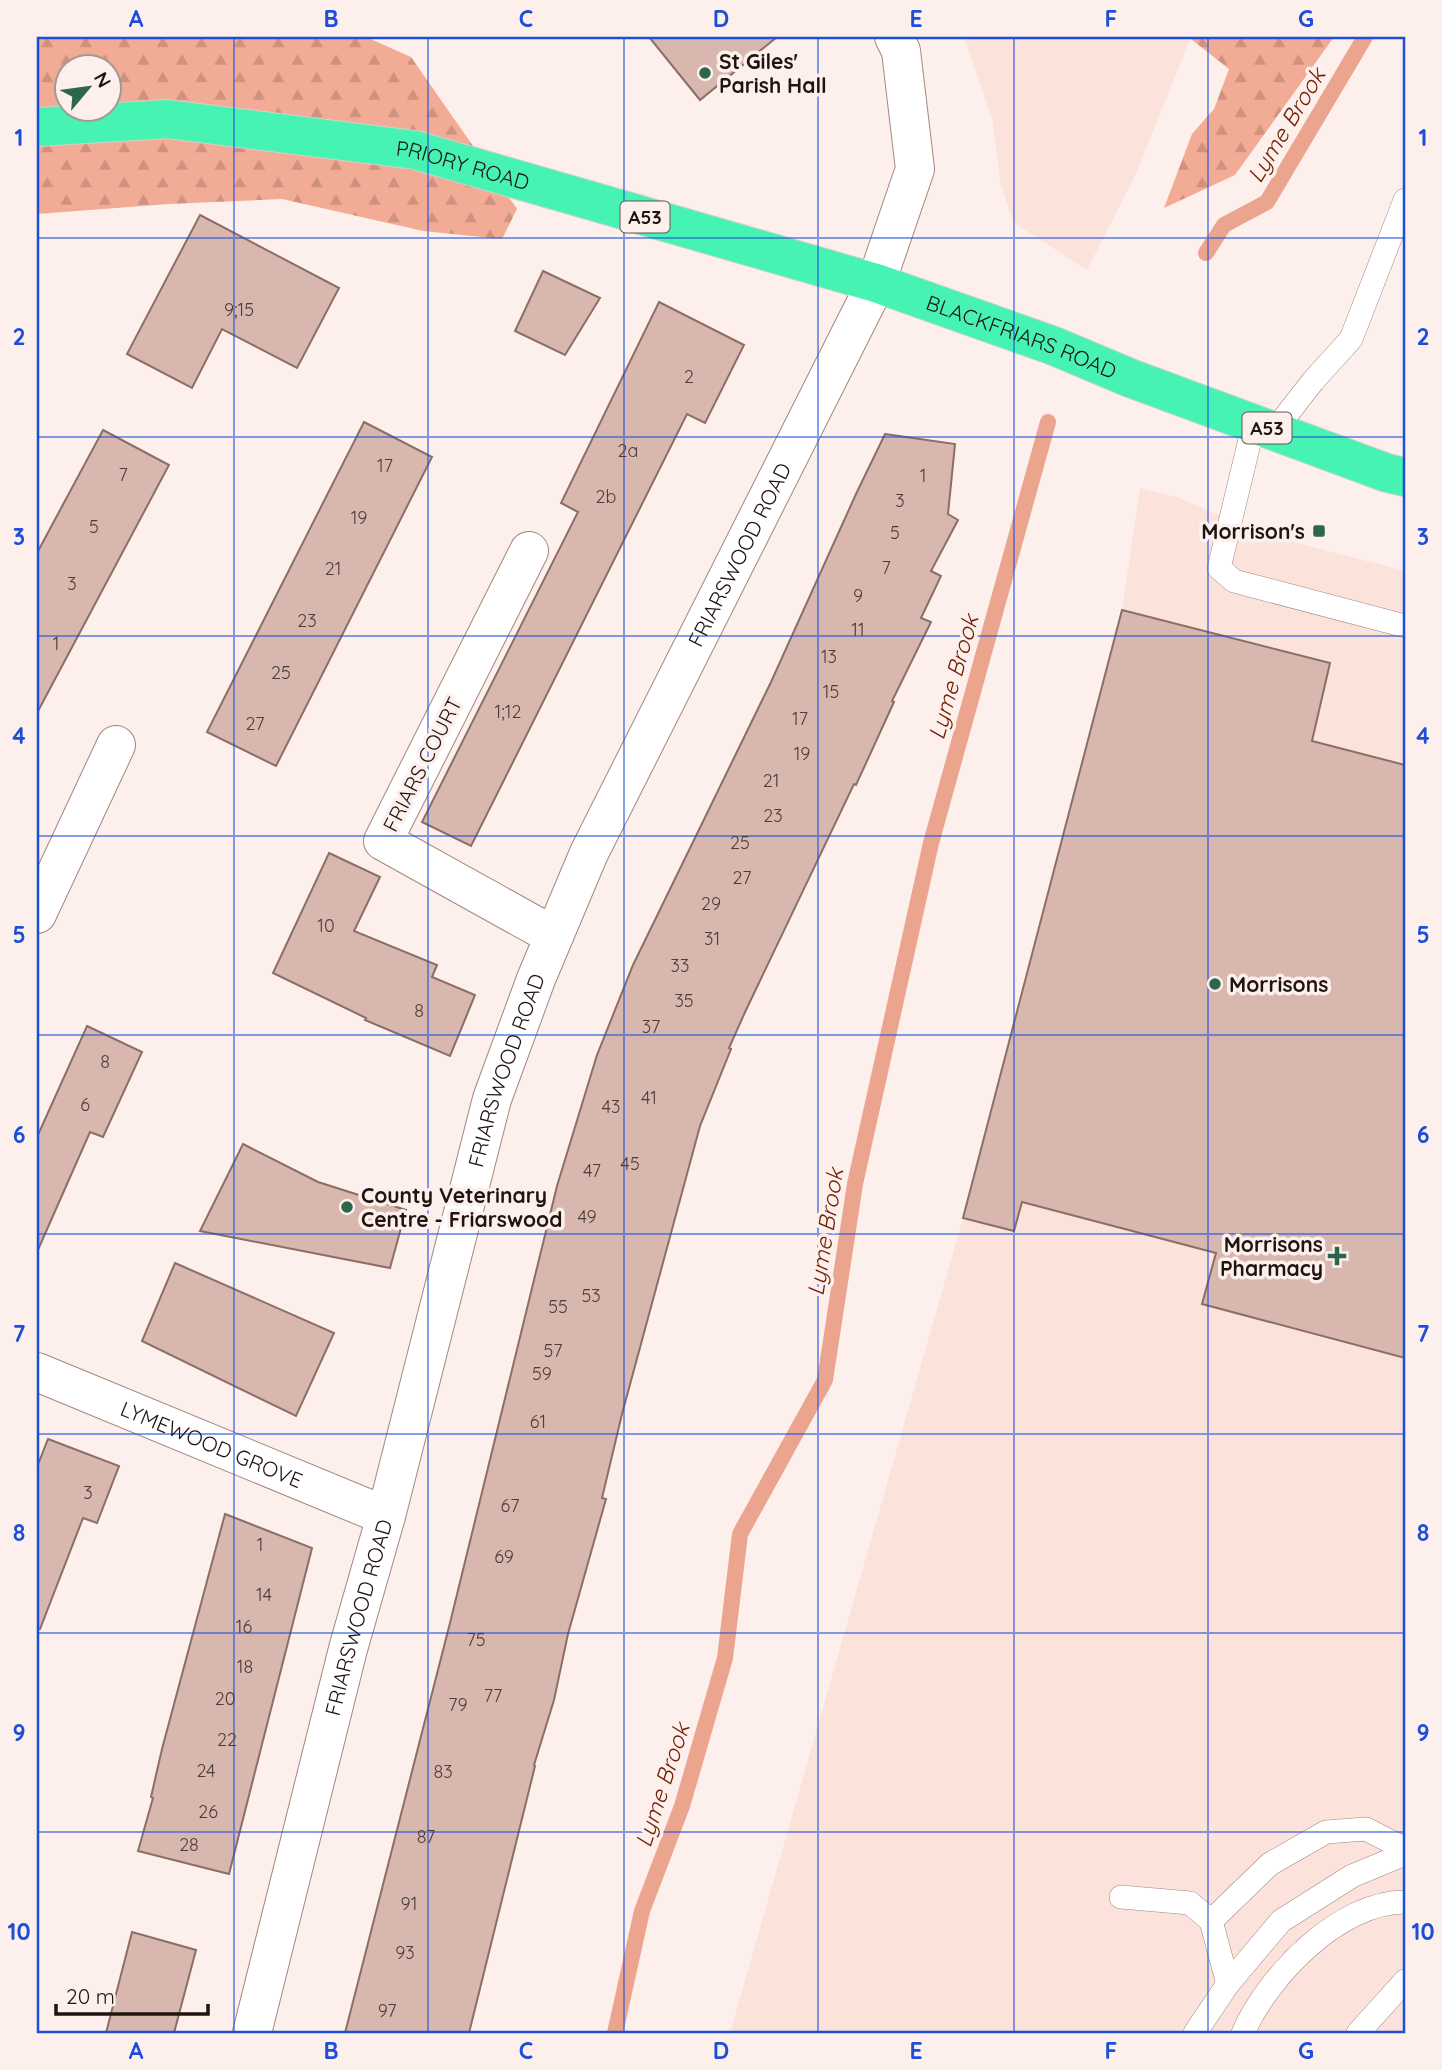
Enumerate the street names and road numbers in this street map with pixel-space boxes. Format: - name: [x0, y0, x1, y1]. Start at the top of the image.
- street label: PRIORY ROAD: [395, 135, 533, 195]
- road number: A53: [620, 202, 670, 232]
- street label: BLACKFRIARS ROAD: [923, 289, 1121, 384]
- road number: A53: [1242, 412, 1292, 444]
- street label: FRIARSWOOD ROAD: [682, 458, 796, 651]
- street label: FRIARS COURT: [377, 692, 467, 836]
- street label: FRIARSWOOD ROAD: [462, 970, 550, 1170]
- street label: LYMEWOOD GROVE: [117, 1395, 307, 1493]
- street label: FRIARSWOOD ROAD: [319, 1516, 397, 1718]

